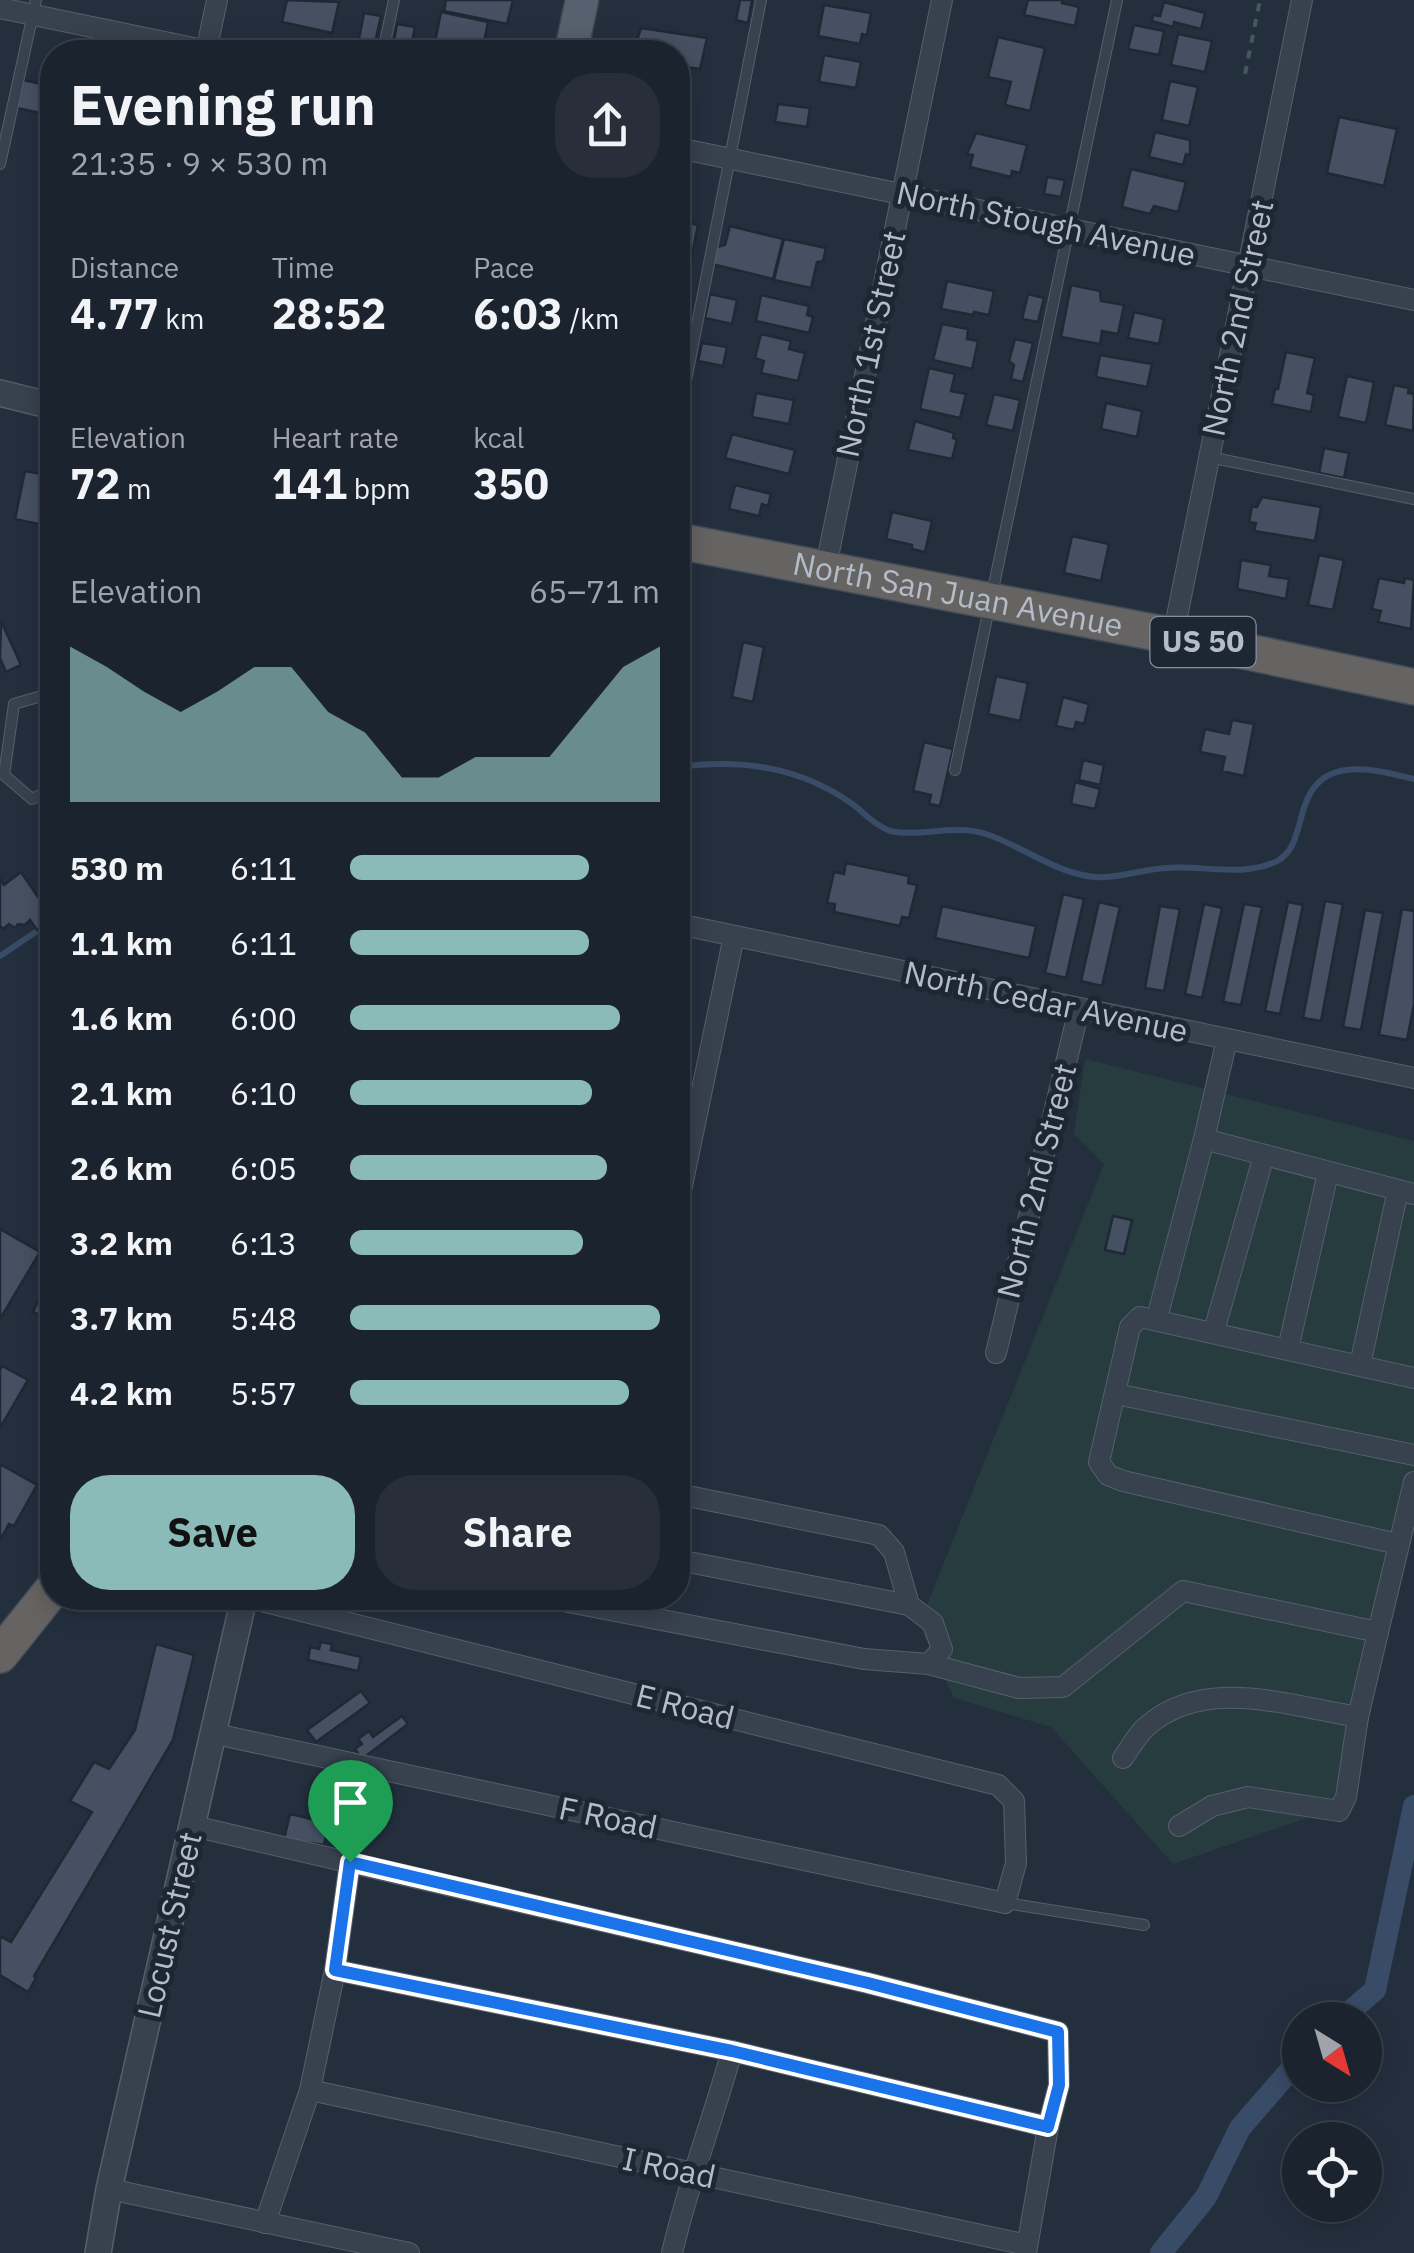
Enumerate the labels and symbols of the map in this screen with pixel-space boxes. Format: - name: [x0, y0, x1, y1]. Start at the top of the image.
- street label: North Stough Avenue: [893, 171, 1200, 275]
- street label: North 2nd Street: [1191, 196, 1283, 440]
- street label: North 1st Street: [826, 227, 915, 461]
- street label: North San Juan Avenue: [790, 542, 1127, 646]
- road number: US 50: [1150, 617, 1256, 667]
- street label: North Cedar Avenue: [901, 950, 1192, 1052]
- street label: North 2nd Street: [987, 1059, 1086, 1303]
- street label: E Road: [632, 1674, 739, 1738]
- pin: [308, 1760, 393, 1863]
- street label: F Road: [555, 1786, 661, 1848]
- street label: Locust Street: [127, 1828, 211, 2022]
- north arrow: [1282, 2002, 1382, 2102]
- street label: I Road: [619, 2137, 720, 2197]

